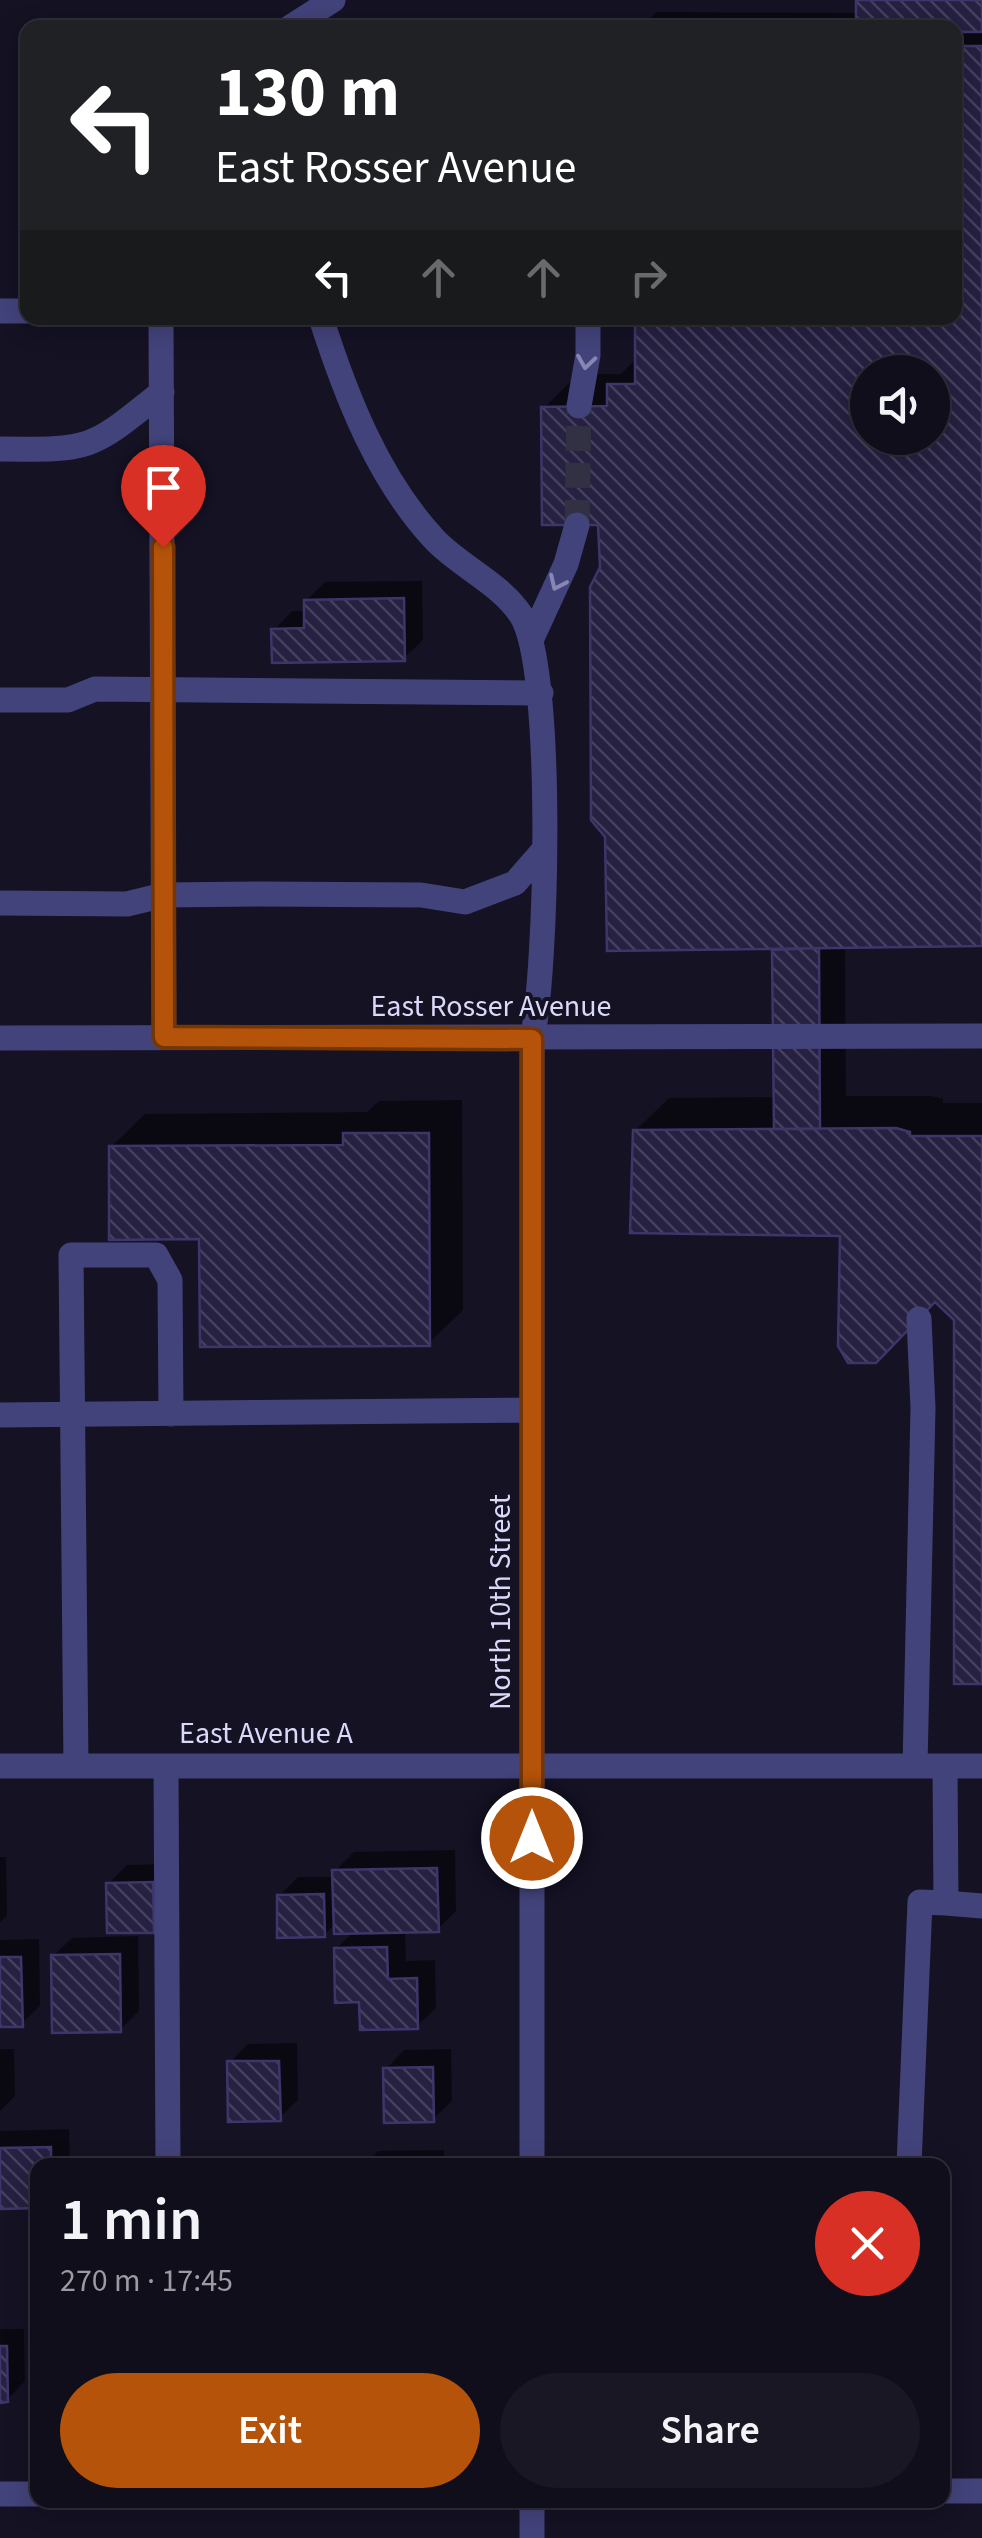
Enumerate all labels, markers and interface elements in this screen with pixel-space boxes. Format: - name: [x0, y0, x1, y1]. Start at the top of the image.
- text: 130 m: [215, 43, 400, 143]
- icon: left: [50, 60, 180, 190]
- text: East Rosser Avenue: [215, 136, 576, 200]
- icon: left: [306, 250, 361, 305]
- icon: ahead: [411, 250, 466, 305]
- icon: ahead: [516, 250, 571, 305]
- icon: right: [621, 250, 676, 305]
- one-way arrow: [576, 354, 597, 370]
- map controls: [850, 355, 950, 455]
- button: sound: [850, 355, 950, 455]
- pin: [121, 445, 206, 548]
- icon: arrive: [136, 460, 191, 515]
- one-way arrow: [550, 573, 570, 591]
- street label: East Rosser Avenue: [371, 985, 611, 1028]
- street label: North 10th Street: [479, 1494, 522, 1710]
- street label: East Avenue A: [179, 1712, 354, 1755]
- position arrow: [480, 1786, 584, 1890]
- text: 1 min: [60, 2178, 203, 2263]
- button: close: [815, 2191, 920, 2296]
- text: 270 m · 17:45: [60, 2258, 233, 2304]
- button: Exit: [60, 2373, 480, 2488]
- button: Share: [500, 2373, 920, 2488]

